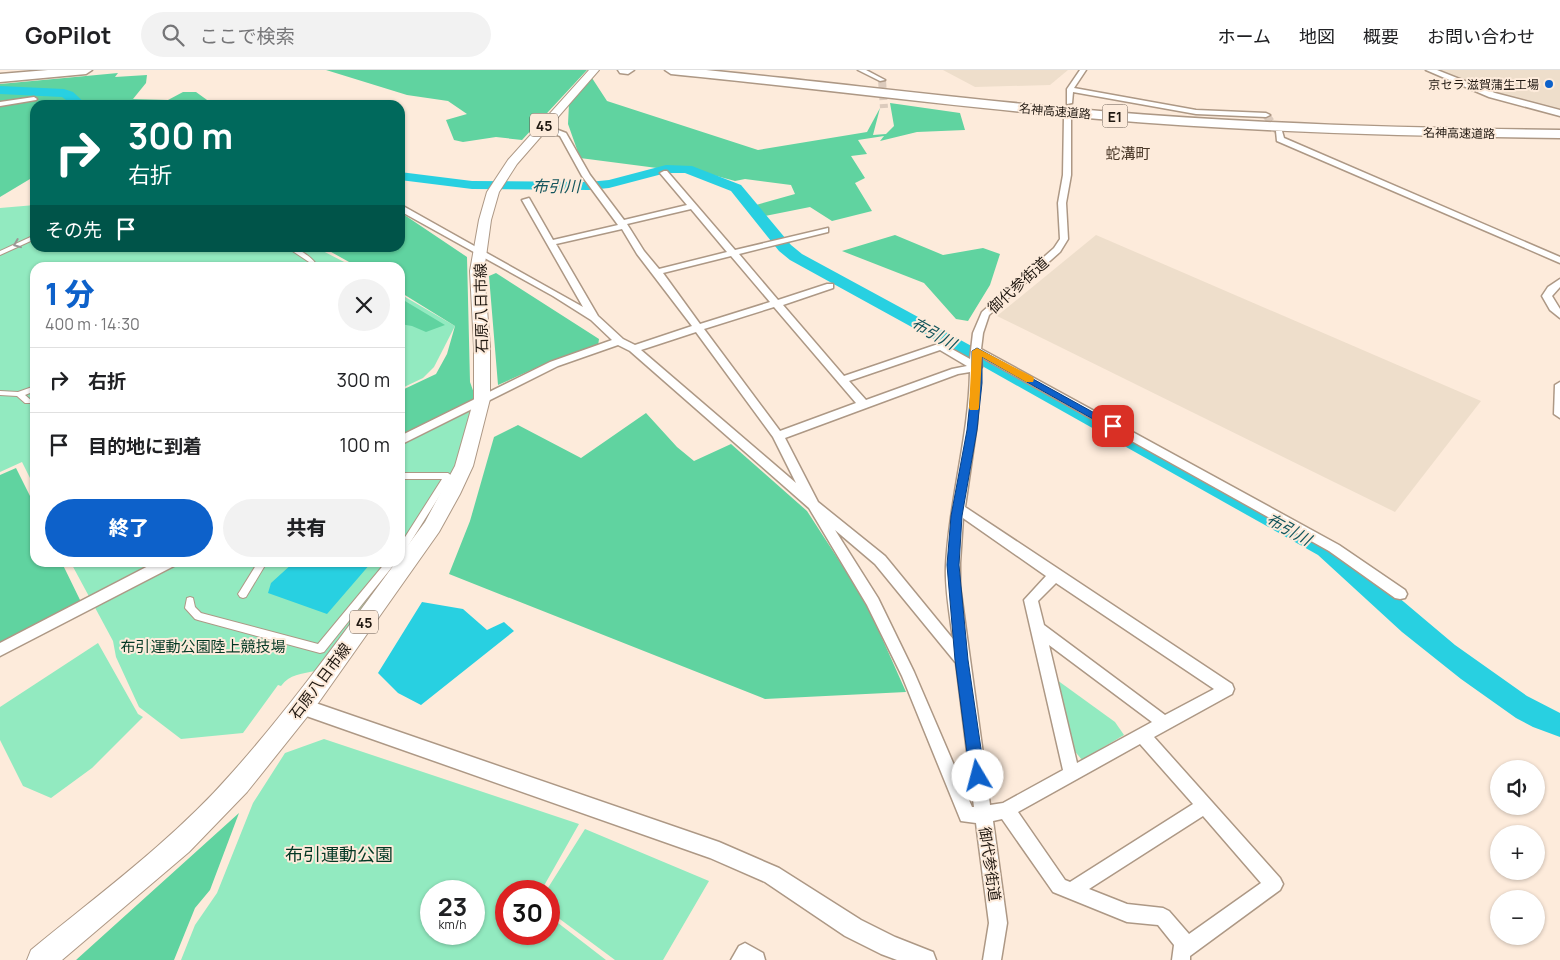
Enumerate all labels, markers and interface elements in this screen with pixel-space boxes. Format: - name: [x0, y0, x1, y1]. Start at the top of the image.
- search box: [141, 12, 491, 57]
- text: GoPilot: [25, 18, 111, 51]
- icon: search: [159, 21, 187, 49]
- text: ここで検索: [199, 23, 294, 49]
- text: ホーム: [1218, 24, 1271, 48]
- text: 地図: [1299, 24, 1335, 48]
- text: 概要: [1363, 24, 1399, 48]
- text: お問い合わせ: [1427, 24, 1535, 48]
- place label: 京セラ 滋賀蒲生工場: [1429, 76, 1539, 93]
- marker: 京セラ 滋賀蒲生工場: [1543, 78, 1555, 90]
- street label: 名神高速道路: [1018, 99, 1092, 123]
- road number: E1: [1102, 104, 1128, 128]
- text: 300 m: [128, 112, 233, 160]
- road number: 45: [530, 114, 558, 136]
- icon: right: [45, 120, 110, 185]
- street label: 名神高速道路: [1423, 124, 1495, 142]
- district label: 蛇溝町: [1105, 143, 1151, 164]
- text: 右折: [128, 160, 172, 190]
- water label: 布引川: [532, 175, 582, 197]
- icon: arrive: [112, 215, 140, 243]
- text: その先: [45, 217, 102, 243]
- one-way arrow: [13, 238, 22, 248]
- street label: 御代参街道: [983, 252, 1053, 318]
- street label: 石原八日市線: [470, 263, 492, 353]
- text: 1 分: [45, 273, 95, 314]
- button: close: [338, 279, 390, 331]
- water label: 布引川: [908, 312, 962, 355]
- text: 400 m · 14:30: [45, 313, 140, 335]
- icon: right: [45, 366, 73, 394]
- text: 300 m: [336, 367, 390, 393]
- text: 右折: [88, 368, 126, 394]
- pin: [1092, 405, 1134, 447]
- icon: arrive: [1099, 412, 1127, 440]
- icon: arrive: [45, 431, 73, 459]
- text: 100 m: [339, 432, 390, 458]
- text: 目的地に到着: [88, 433, 202, 459]
- button: 終了: [45, 499, 213, 557]
- button: 共有: [223, 499, 390, 557]
- water label: 布引川: [1263, 508, 1317, 551]
- road number: 45: [350, 610, 378, 634]
- park label: 布引運動公園陸上競技場: [120, 636, 286, 657]
- street label: 石原八日市線: [285, 639, 355, 723]
- position arrow: [951, 749, 1003, 801]
- map controls: [1490, 760, 1545, 945]
- button: sound: [1490, 760, 1545, 815]
- street label: 御代参街道: [974, 825, 1006, 903]
- button: +: [1490, 825, 1545, 880]
- park label: 布引運動公園: [285, 842, 393, 866]
- speed limit sign: 30: [495, 880, 560, 945]
- text: 23: [438, 889, 467, 924]
- button: −: [1490, 890, 1545, 945]
- text: km/h: [439, 916, 466, 933]

